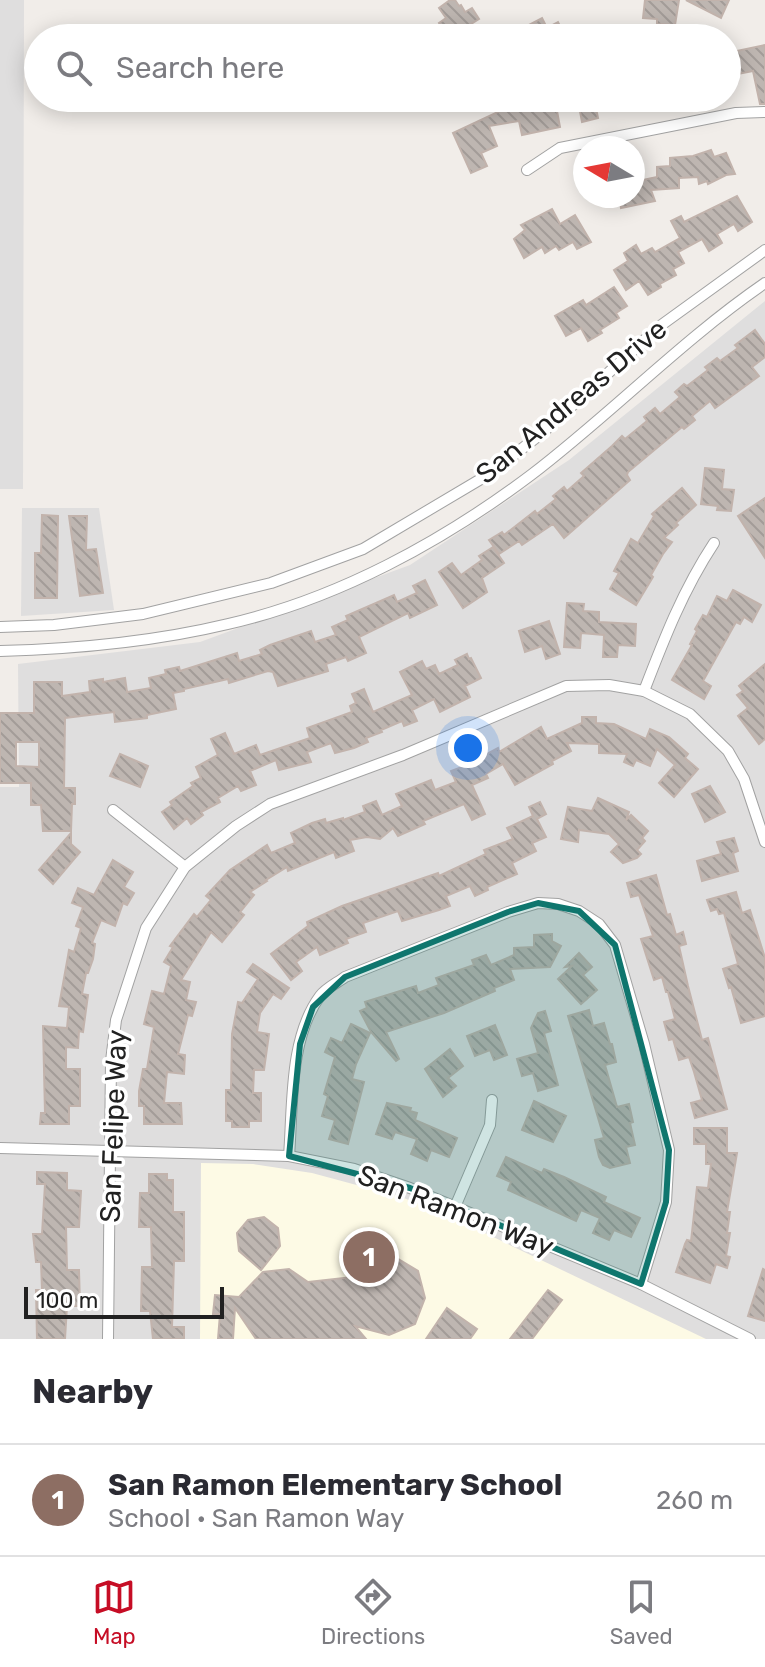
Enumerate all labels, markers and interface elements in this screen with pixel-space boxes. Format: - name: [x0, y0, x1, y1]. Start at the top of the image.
- search box: [24, 24, 741, 112]
- icon: search: [52, 46, 96, 90]
- text: Search here: [116, 50, 284, 86]
- north arrow: [573, 136, 645, 208]
- street label: San Andreas Drive: [469, 312, 673, 491]
- your location: [448, 728, 488, 768]
- street label: San Felipe Way: [94, 1029, 133, 1223]
- street label: San Ramon Way: [353, 1158, 558, 1263]
- pin: 1: [343, 1227, 395, 1287]
- scale bar: [24, 1283, 224, 1319]
- text: 100 m: [36, 1287, 98, 1314]
- text: Nearby: [32, 1371, 153, 1412]
- text: San Ramon Elementary School: [108, 1467, 562, 1503]
- text: 1: [52, 1485, 64, 1516]
- text: 260 m: [656, 1485, 733, 1516]
- text: School · San Ramon Way: [108, 1503, 404, 1534]
- tab: Map: [92, 1575, 136, 1650]
- tab: Directions: [321, 1575, 425, 1650]
- tab: Saved: [610, 1575, 673, 1650]

